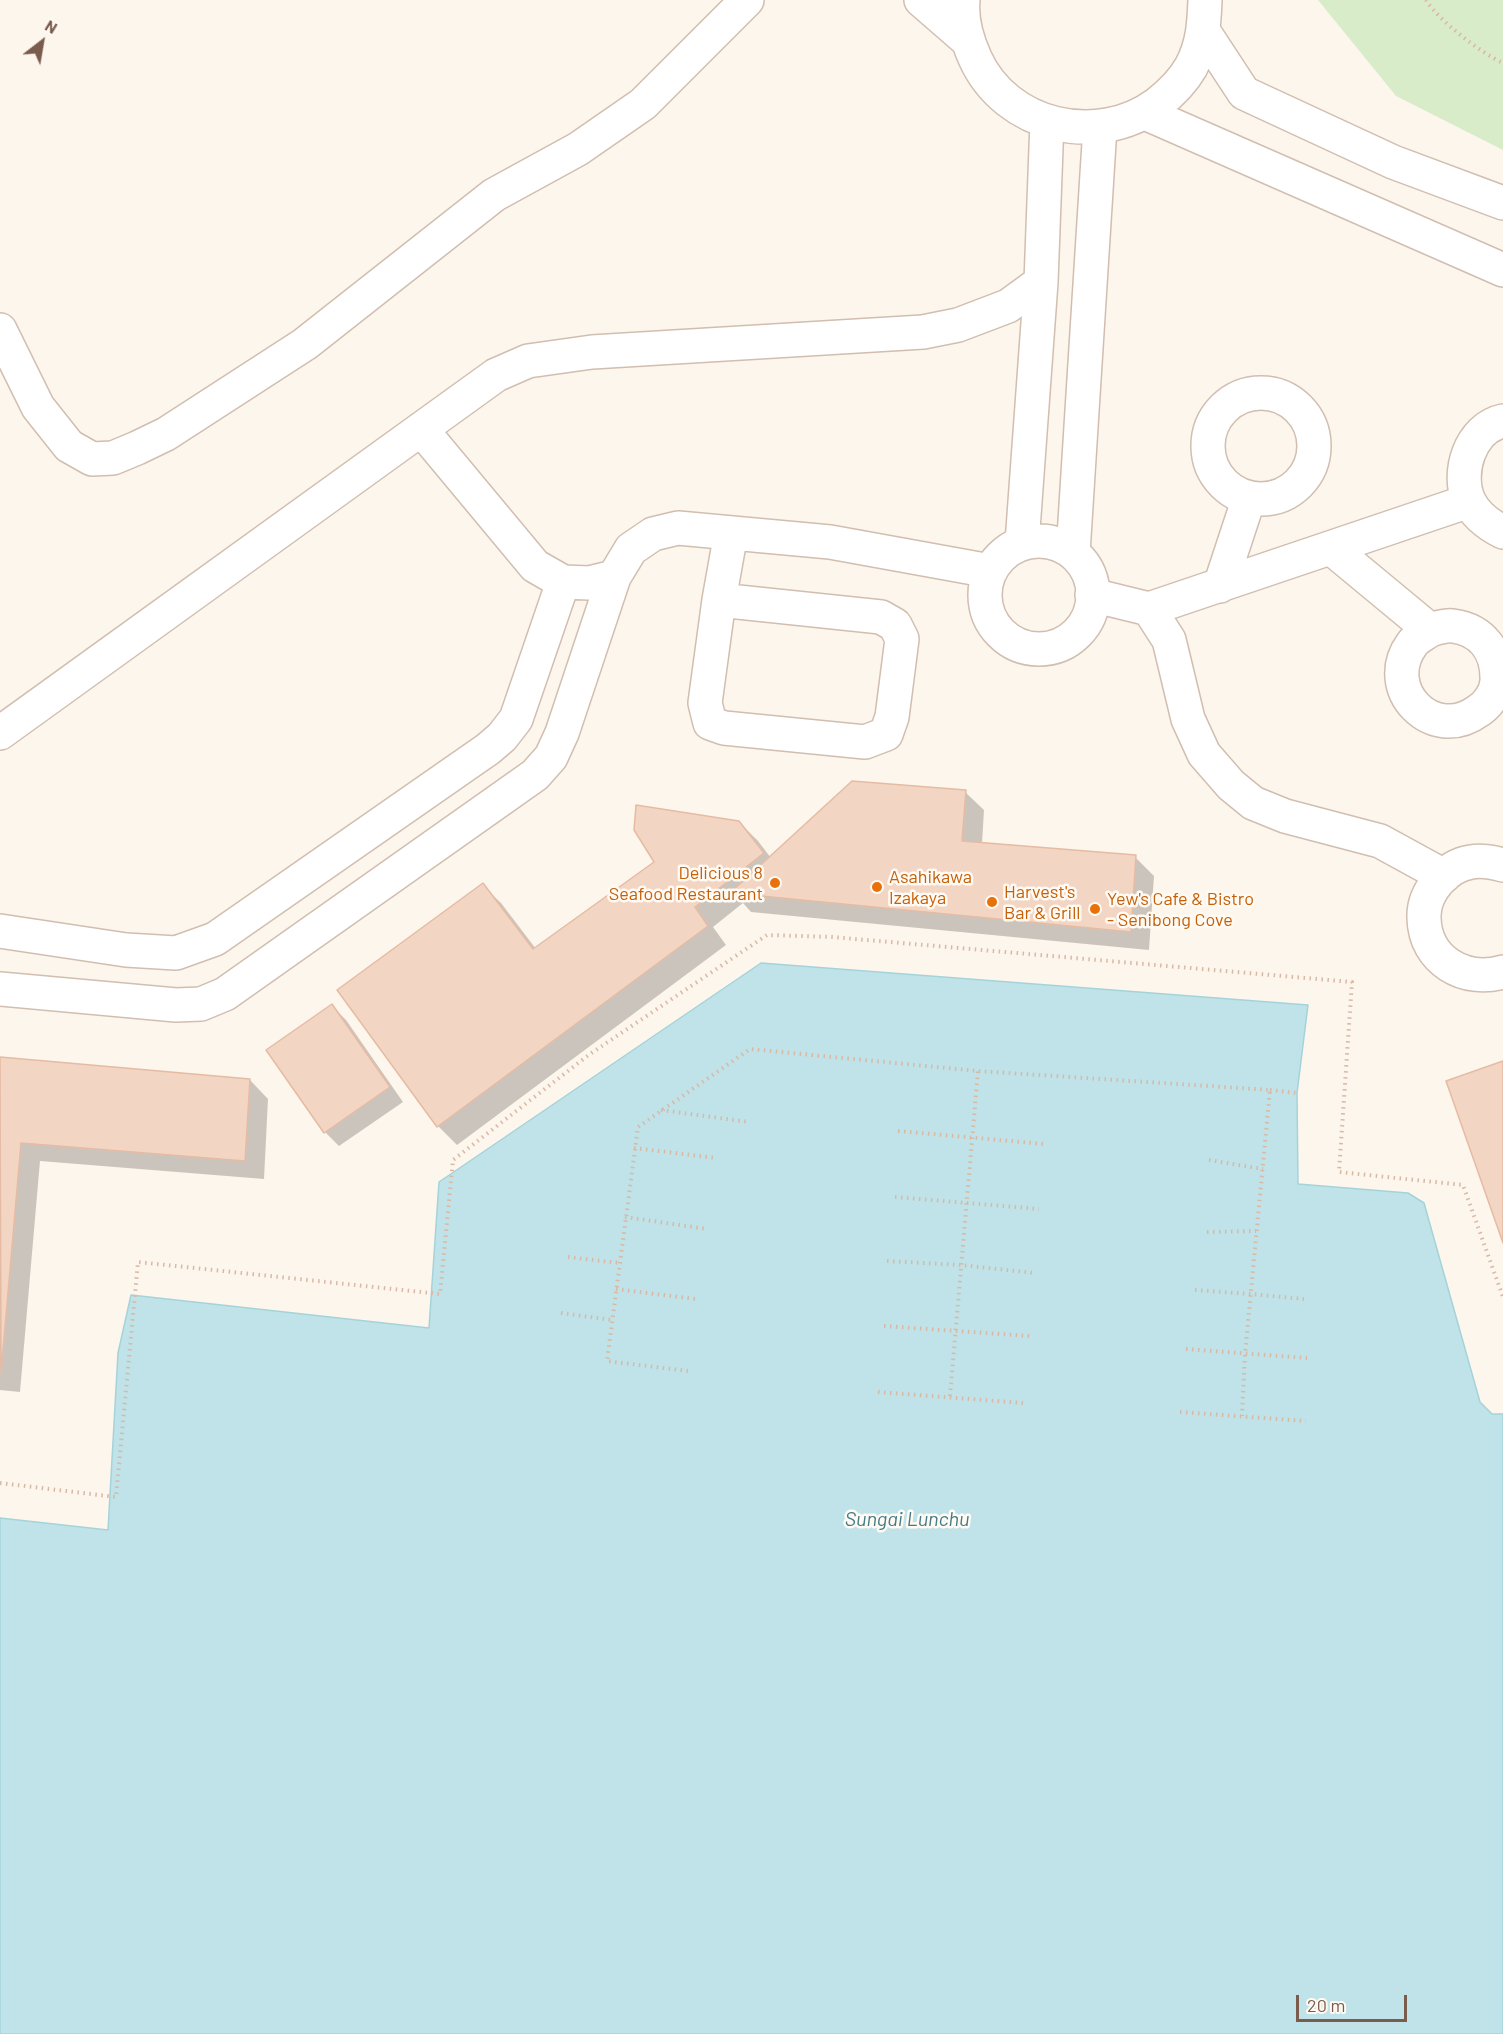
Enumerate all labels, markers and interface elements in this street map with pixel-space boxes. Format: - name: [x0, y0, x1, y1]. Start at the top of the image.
- north arrow: [12, 12, 72, 72]
- text: N: [42, 15, 61, 37]
- place label: Delicious 8 Seafood Restaurant: [609, 862, 763, 904]
- place label: Asahikawa Izakaya: [889, 866, 972, 908]
- marker: Delicious 8 Seafood Restaurant: [768, 876, 782, 890]
- marker: Asahikawa Izakaya: [870, 880, 884, 894]
- place label: Harvest's Bar & Grill: [1004, 881, 1080, 924]
- place label: Yew's Cafe & Bistro - Senibong Cove: [1107, 888, 1254, 930]
- marker: Harvest's Bar & Grill: [985, 895, 999, 909]
- marker: Yew's Cafe & Bistro - Senibong Cove: [1088, 902, 1102, 916]
- water label: Sungai Lunchu: [845, 1507, 969, 1531]
- scale bar: [1299, 1983, 1410, 2021]
- text: 20 m: [1307, 1994, 1345, 2016]

